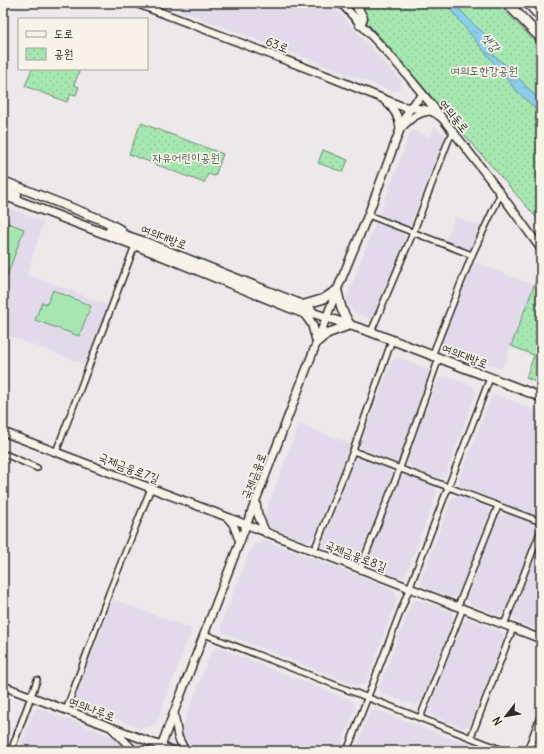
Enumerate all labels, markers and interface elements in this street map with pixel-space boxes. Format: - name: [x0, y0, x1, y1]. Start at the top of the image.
- legend: [18, 18, 148, 70]
- text: 도로: [54, 26, 73, 41]
- water label: 샛강: [477, 29, 505, 57]
- street label: 63로: [264, 33, 291, 56]
- text: 공원: [54, 46, 73, 61]
- park label: 여의도한강공원: [450, 63, 518, 78]
- street label: 여의동로: [436, 96, 472, 135]
- park label: 자유어린이공원: [152, 150, 220, 165]
- street label: 여의대방로: [139, 221, 189, 252]
- street label: 여의대방로: [440, 340, 490, 371]
- street label: 국제금융로7길: [97, 449, 162, 486]
- street label: 국제금융로: [238, 451, 269, 501]
- street label: 국제금융로8길: [323, 537, 389, 574]
- street label: 여의나루로: [67, 693, 117, 724]
- north arrow: [486, 696, 526, 736]
- text: N: [489, 714, 505, 728]

